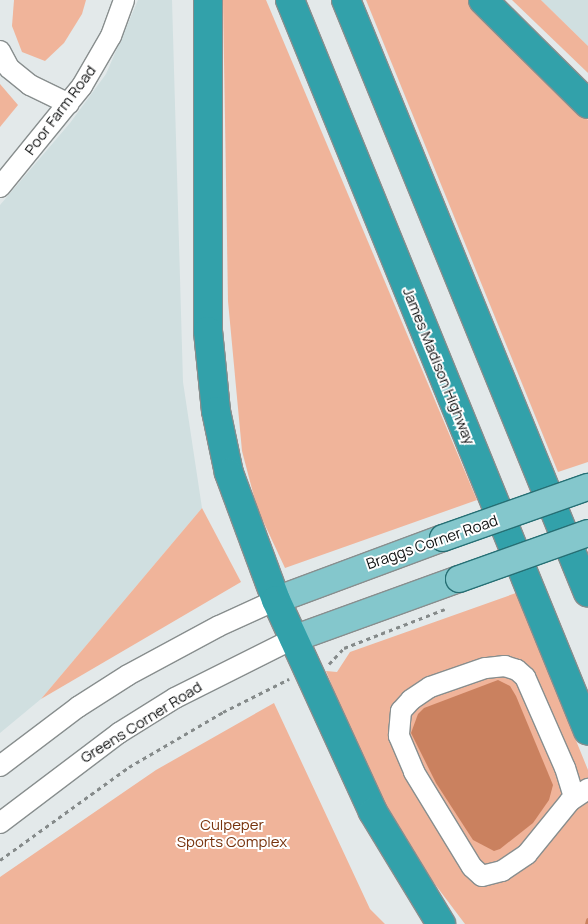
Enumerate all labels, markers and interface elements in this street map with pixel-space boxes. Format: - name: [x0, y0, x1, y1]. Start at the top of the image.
- street label: Poor Farm Road: [20, 62, 100, 158]
- street label: James Madison Highway: [399, 285, 479, 447]
- street label: Braggs Corner Road: [364, 511, 500, 573]
- street label: Greens Corner Road: [77, 677, 205, 767]
- park label: Culpeper Sports Complex: [177, 815, 287, 850]

